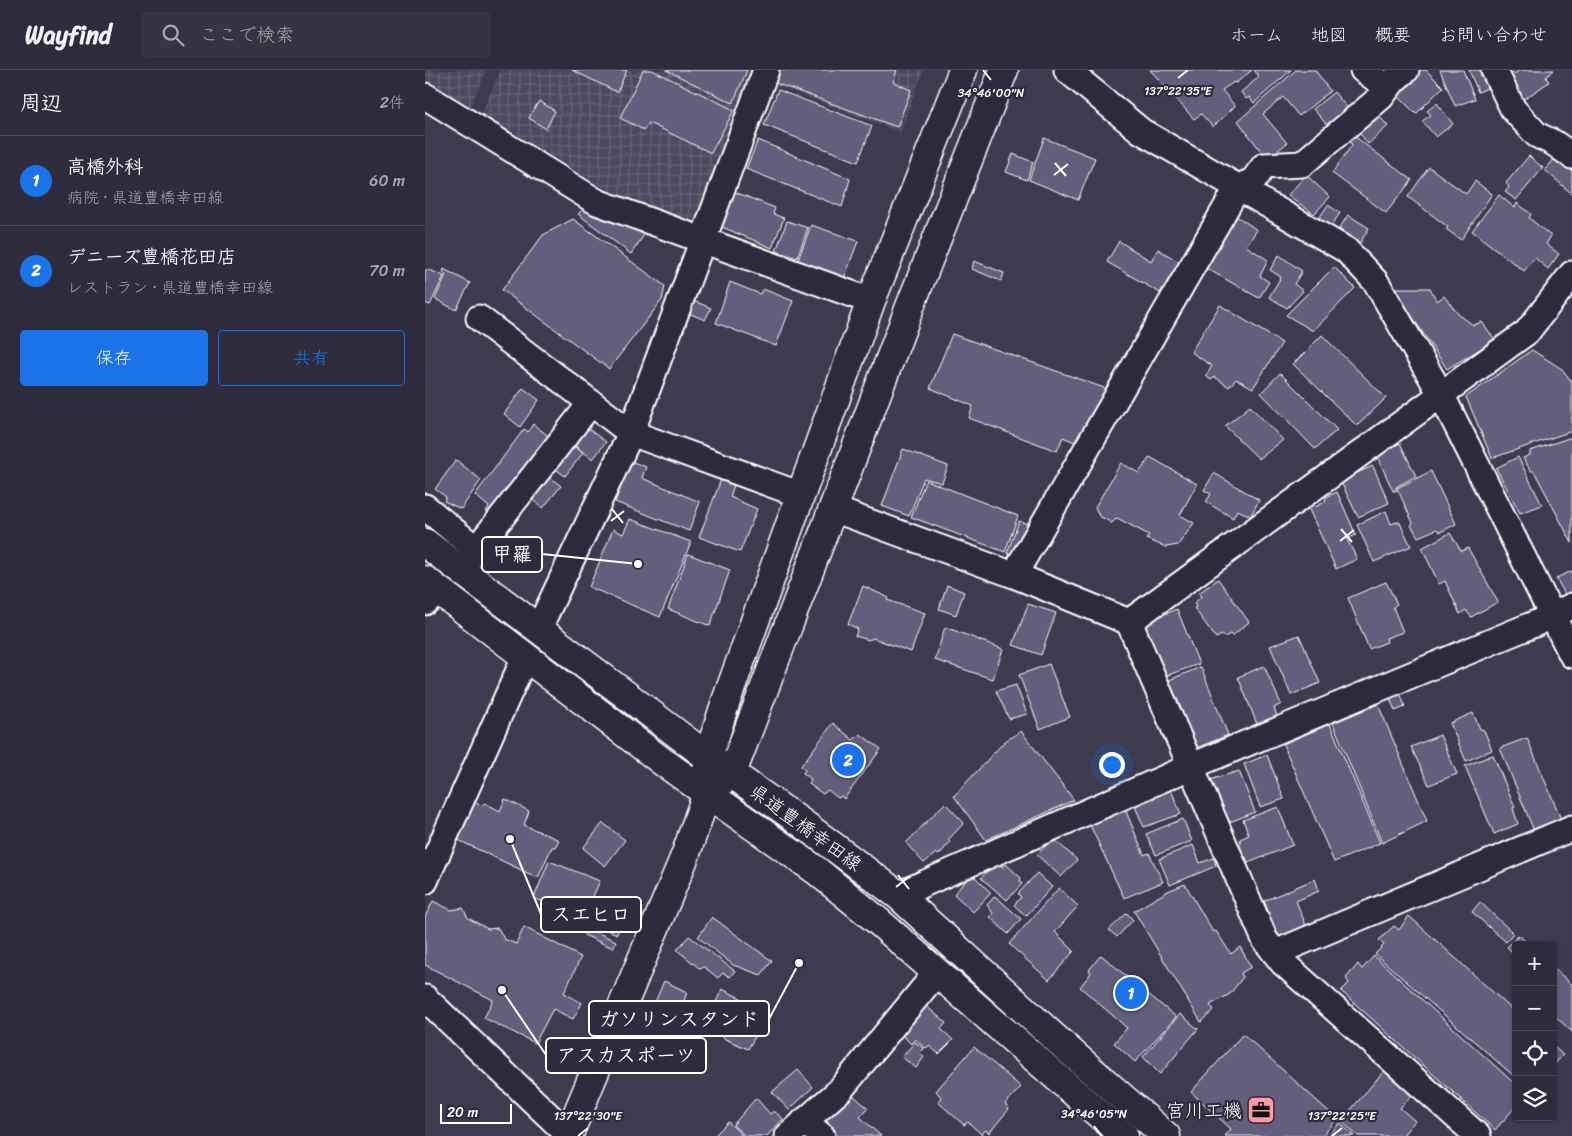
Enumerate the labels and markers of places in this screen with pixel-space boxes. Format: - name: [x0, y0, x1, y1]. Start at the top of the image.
- callout: 甲羅: [482, 537, 542, 572]
- pin: 2: [832, 741, 864, 779]
- callout: スエヒロ: [541, 897, 641, 932]
- pin: 1: [1115, 974, 1147, 1012]
- callout: ガソリンスタンド: [589, 1001, 769, 1036]
- callout: アスカスポーツ: [546, 1038, 706, 1073]
- place label: 宮川工機: [1166, 1094, 1242, 1127]
- office icon: 宮川工機: [1246, 1095, 1276, 1125]

